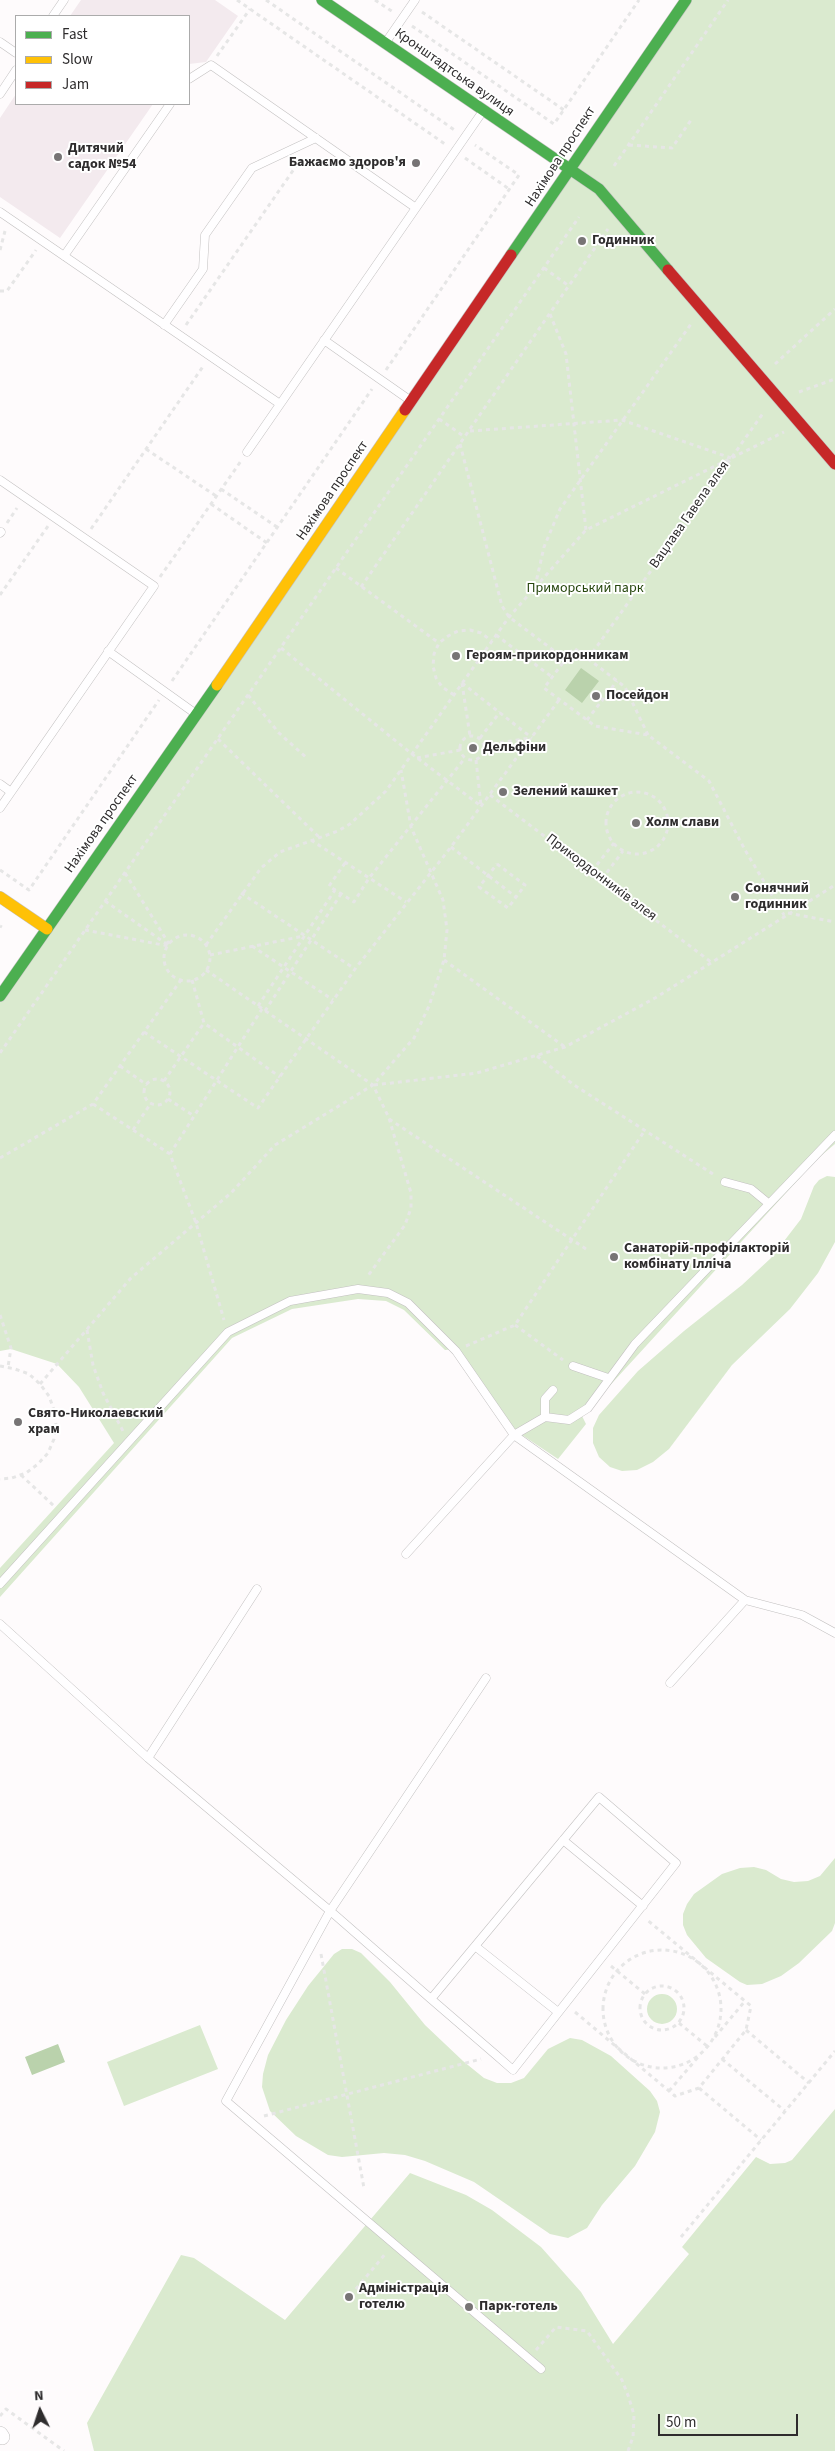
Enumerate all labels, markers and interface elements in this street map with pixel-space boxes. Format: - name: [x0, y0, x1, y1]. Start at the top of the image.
- legend: [15, 15, 190, 105]
- text: Fast: [62, 24, 88, 45]
- street label: Кронштадтська вулиця: [391, 25, 517, 121]
- text: Slow: [62, 49, 93, 70]
- text: Jam: [62, 74, 89, 95]
- street label: Нахімова проспект: [522, 104, 600, 210]
- place label: Дитячий садок №54: [68, 141, 137, 174]
- marker: Дитячий садок №54: [52, 151, 64, 163]
- place label: Бажаємо здоров'я: [289, 155, 406, 171]
- marker: Бажаємо здоров'я: [410, 157, 422, 169]
- place label: Годинник: [592, 233, 654, 249]
- marker: Годинник: [576, 235, 588, 247]
- street label: Нахімова проспект: [293, 438, 373, 544]
- street label: Вацлава Гавела алея: [647, 458, 733, 572]
- park label: Приморський парк: [526, 581, 644, 597]
- place label: Героям-прикордонникам: [466, 648, 628, 664]
- marker: Героям-прикордонникам: [450, 650, 462, 662]
- place label: Посейдон: [606, 688, 669, 704]
- marker: Посейдон: [590, 690, 602, 702]
- place label: Дельфіни: [483, 740, 546, 756]
- marker: Дельфіни: [467, 742, 479, 754]
- street label: Нахімова проспект: [62, 771, 142, 877]
- place label: Зелений кашкет: [513, 784, 618, 800]
- marker: Зелений кашкет: [497, 786, 509, 798]
- place label: Холм слави: [646, 815, 719, 831]
- marker: Холм слави: [630, 817, 642, 829]
- street label: Прикордонників алея: [542, 831, 660, 925]
- place label: Сонячний годинник: [745, 881, 809, 914]
- marker: Сонячний годинник: [729, 891, 741, 903]
- place label: Санаторій-профілакторій комбінату Ілліча: [624, 1241, 790, 1274]
- marker: Санаторій-профілакторій комбінату Ілліча: [608, 1251, 620, 1263]
- place label: Свято-Николаевский храм: [28, 1406, 163, 1438]
- marker: Свято-Николаевский храм: [12, 1416, 24, 1428]
- place label: Адміністрація готелю: [359, 2281, 449, 2314]
- marker: Адміністрація готелю: [343, 2291, 355, 2303]
- place label: Парк-готель: [479, 2299, 558, 2315]
- marker: Парк-готель: [463, 2301, 475, 2313]
- north arrow: [15, 2386, 65, 2436]
- text: N: [34, 2386, 44, 2406]
- scale bar: [660, 2404, 800, 2436]
- text: 50 m: [666, 2412, 696, 2433]

